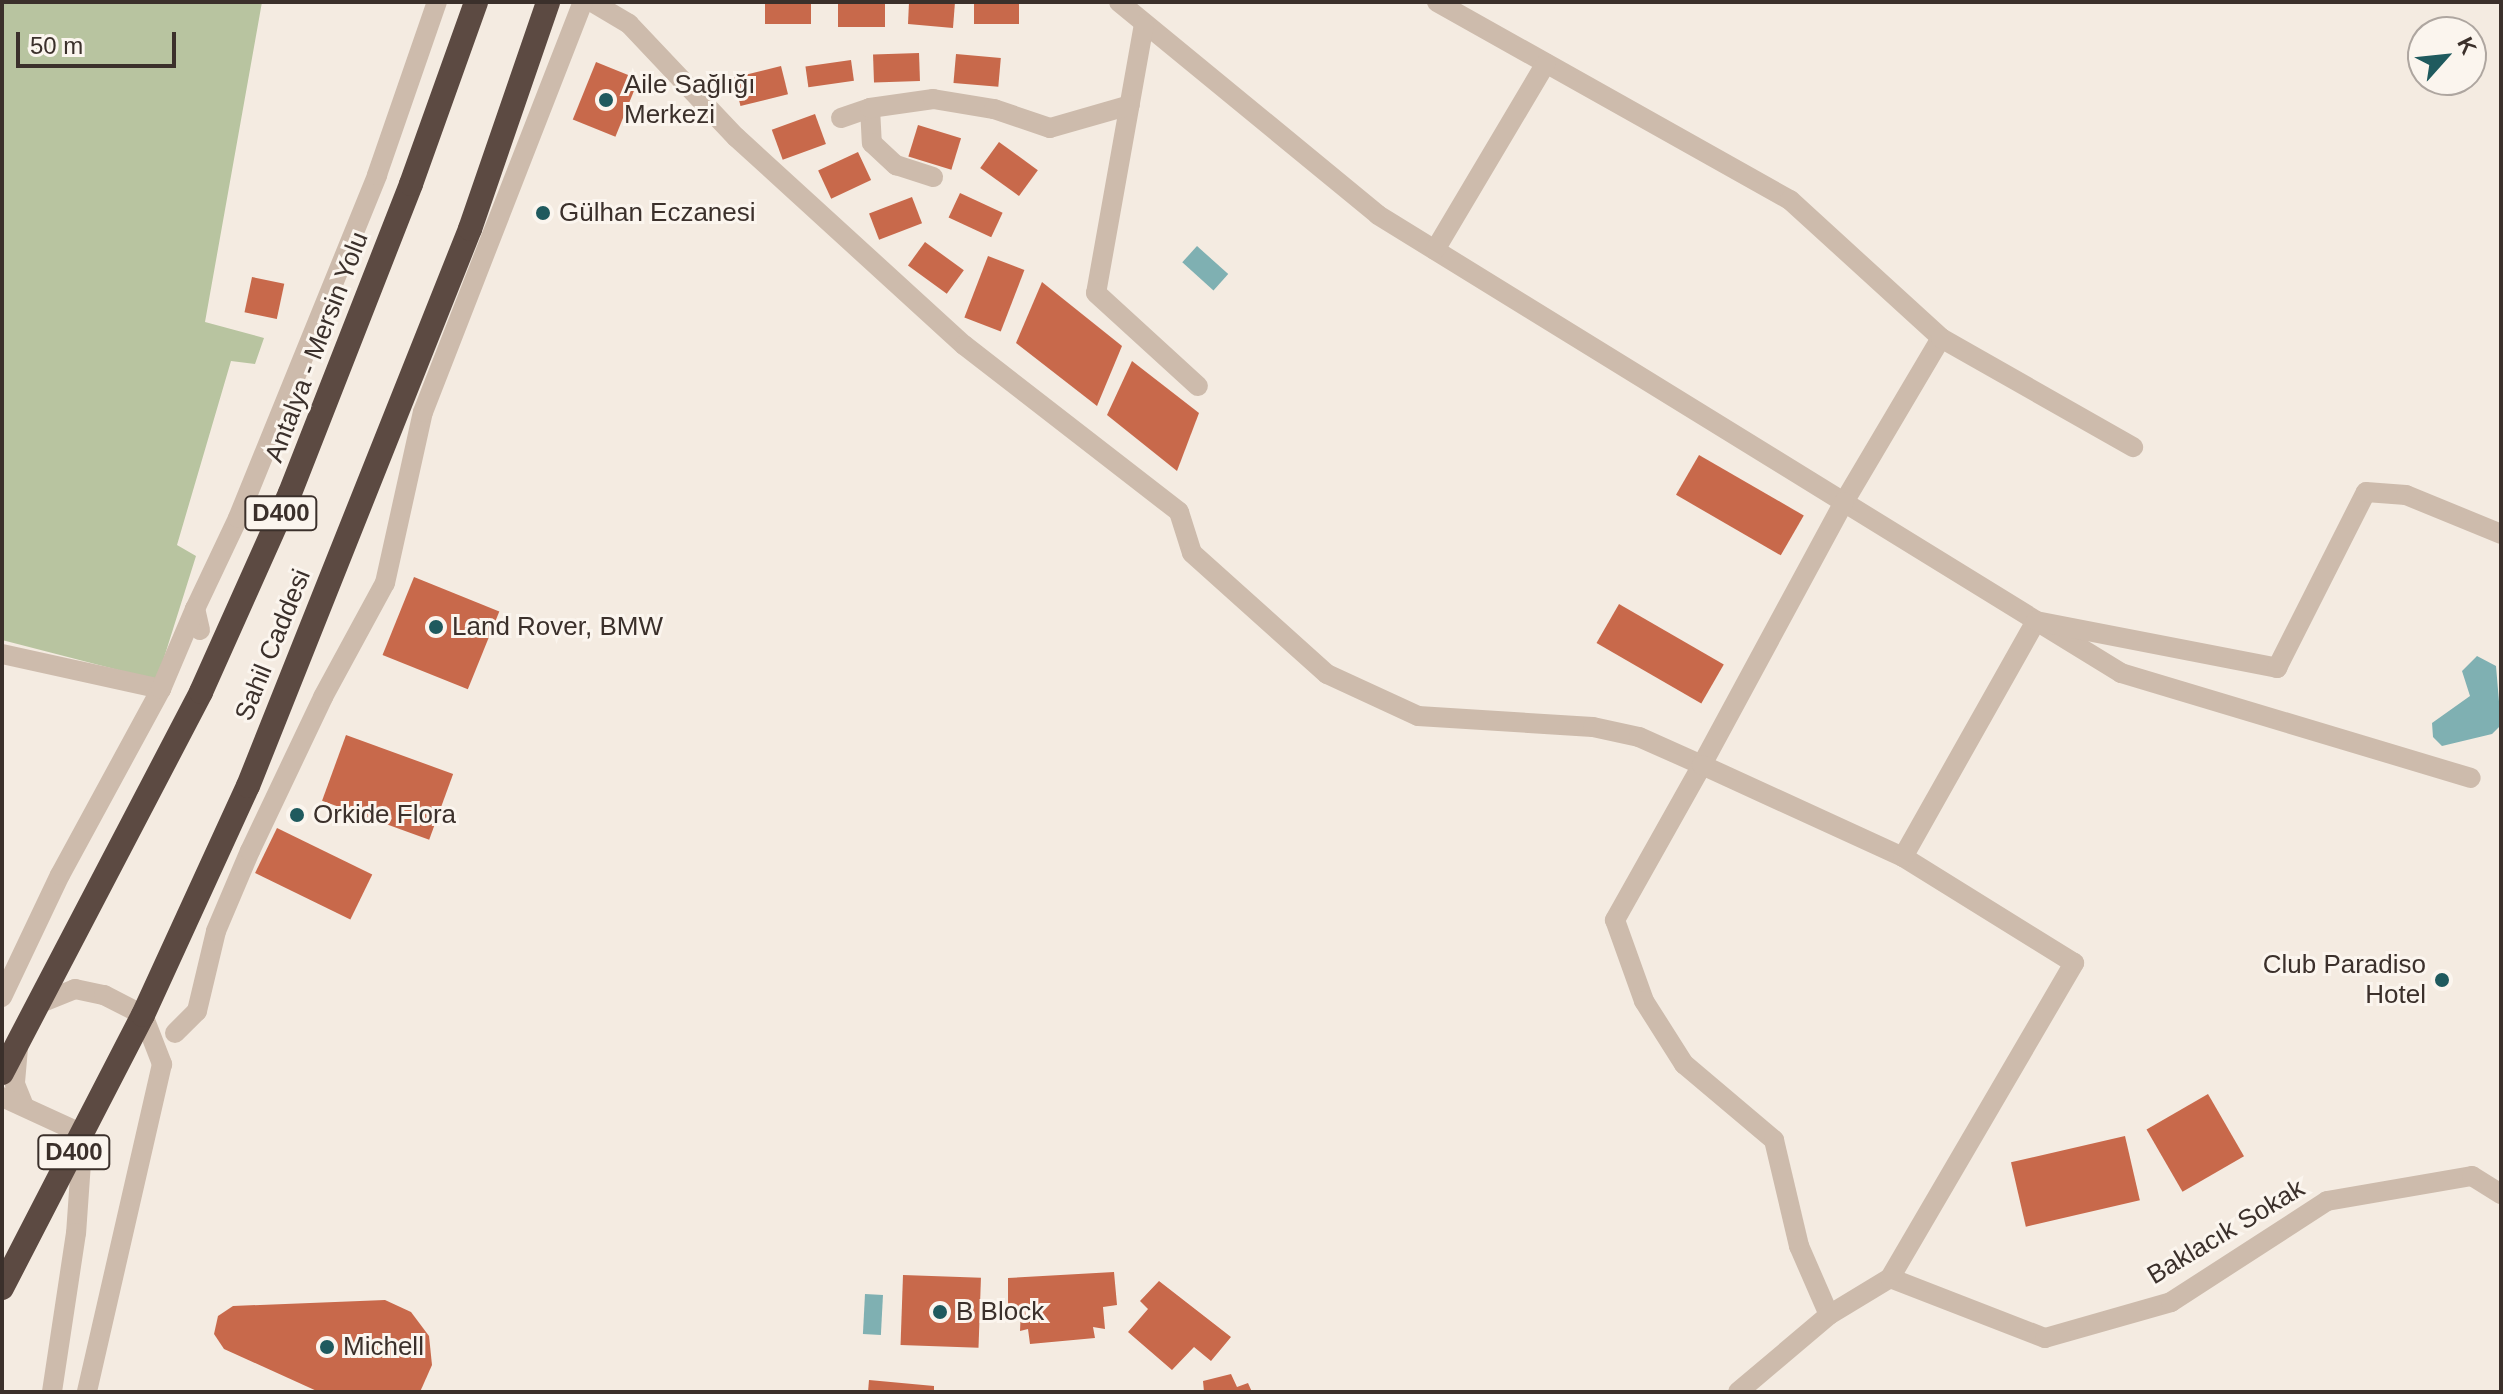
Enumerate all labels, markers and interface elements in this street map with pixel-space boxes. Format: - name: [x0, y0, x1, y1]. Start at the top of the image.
- scale bar: [20, 16, 180, 66]
- north arrow: [2407, 16, 2487, 96]
- text: 50 m: [30, 32, 83, 59]
- text: K: [2452, 33, 2482, 59]
- place label: Aile Sağlığı Merkezi: [624, 69, 756, 130]
- marker: Aile Sağlığı Merkezi: [595, 89, 617, 111]
- place label: Gülhan Eczanesi: [559, 197, 756, 229]
- marker: Gülhan Eczanesi: [534, 204, 552, 222]
- street label: Antalya - Mersin Yolu: [259, 227, 375, 467]
- road number: D400: [243, 493, 319, 533]
- street label: Sahil Caddesi: [228, 565, 318, 725]
- place label: Land Rover, BMW: [452, 611, 663, 643]
- marker: Land Rover, BMW: [427, 618, 445, 636]
- place label: Orkide Flora: [313, 799, 456, 831]
- marker: Orkide Flora: [288, 806, 306, 824]
- place label: Club Paradiso Hotel: [2263, 949, 2426, 1010]
- marker: Club Paradiso Hotel: [2433, 971, 2451, 989]
- road number: D400: [36, 1132, 112, 1172]
- street label: Baklacık Sokak: [2142, 1173, 2310, 1291]
- place label: B Block: [956, 1296, 1044, 1328]
- marker: B Block: [931, 1303, 949, 1321]
- place label: Michell: [343, 1331, 424, 1363]
- marker: Michell: [318, 1338, 336, 1356]

